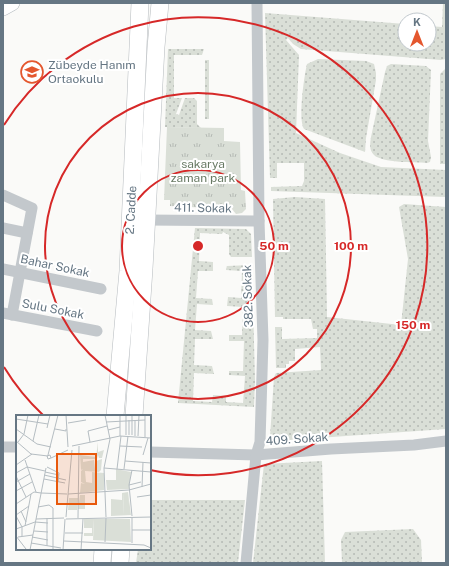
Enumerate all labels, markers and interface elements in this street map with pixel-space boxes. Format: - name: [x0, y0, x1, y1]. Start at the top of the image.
- north arrow: [397, 12, 437, 52]
- text: K: [413, 16, 421, 28]
- place label: Zübeyde Hanım Ortaokulu: [48, 58, 136, 86]
- school or university icon: Zübeyde Hanım Ortaokulu: [19, 59, 45, 85]
- park label: sakarya zaman park: [171, 157, 235, 185]
- street label: 2. Cadde: [123, 185, 139, 235]
- street label: 411. Sokak: [174, 200, 232, 216]
- centre of rings: [191, 239, 205, 253]
- text: 50 m: [259, 239, 289, 253]
- text: 100 m: [334, 239, 368, 253]
- street label: Bahar Sokak: [19, 252, 91, 280]
- street label: 382. Sokak: [240, 264, 256, 328]
- street label: Sulu Sokak: [21, 296, 86, 322]
- text: 150 m: [396, 318, 430, 332]
- inset map: [16, 415, 151, 550]
- street label: 409. Sokak: [265, 430, 329, 448]

